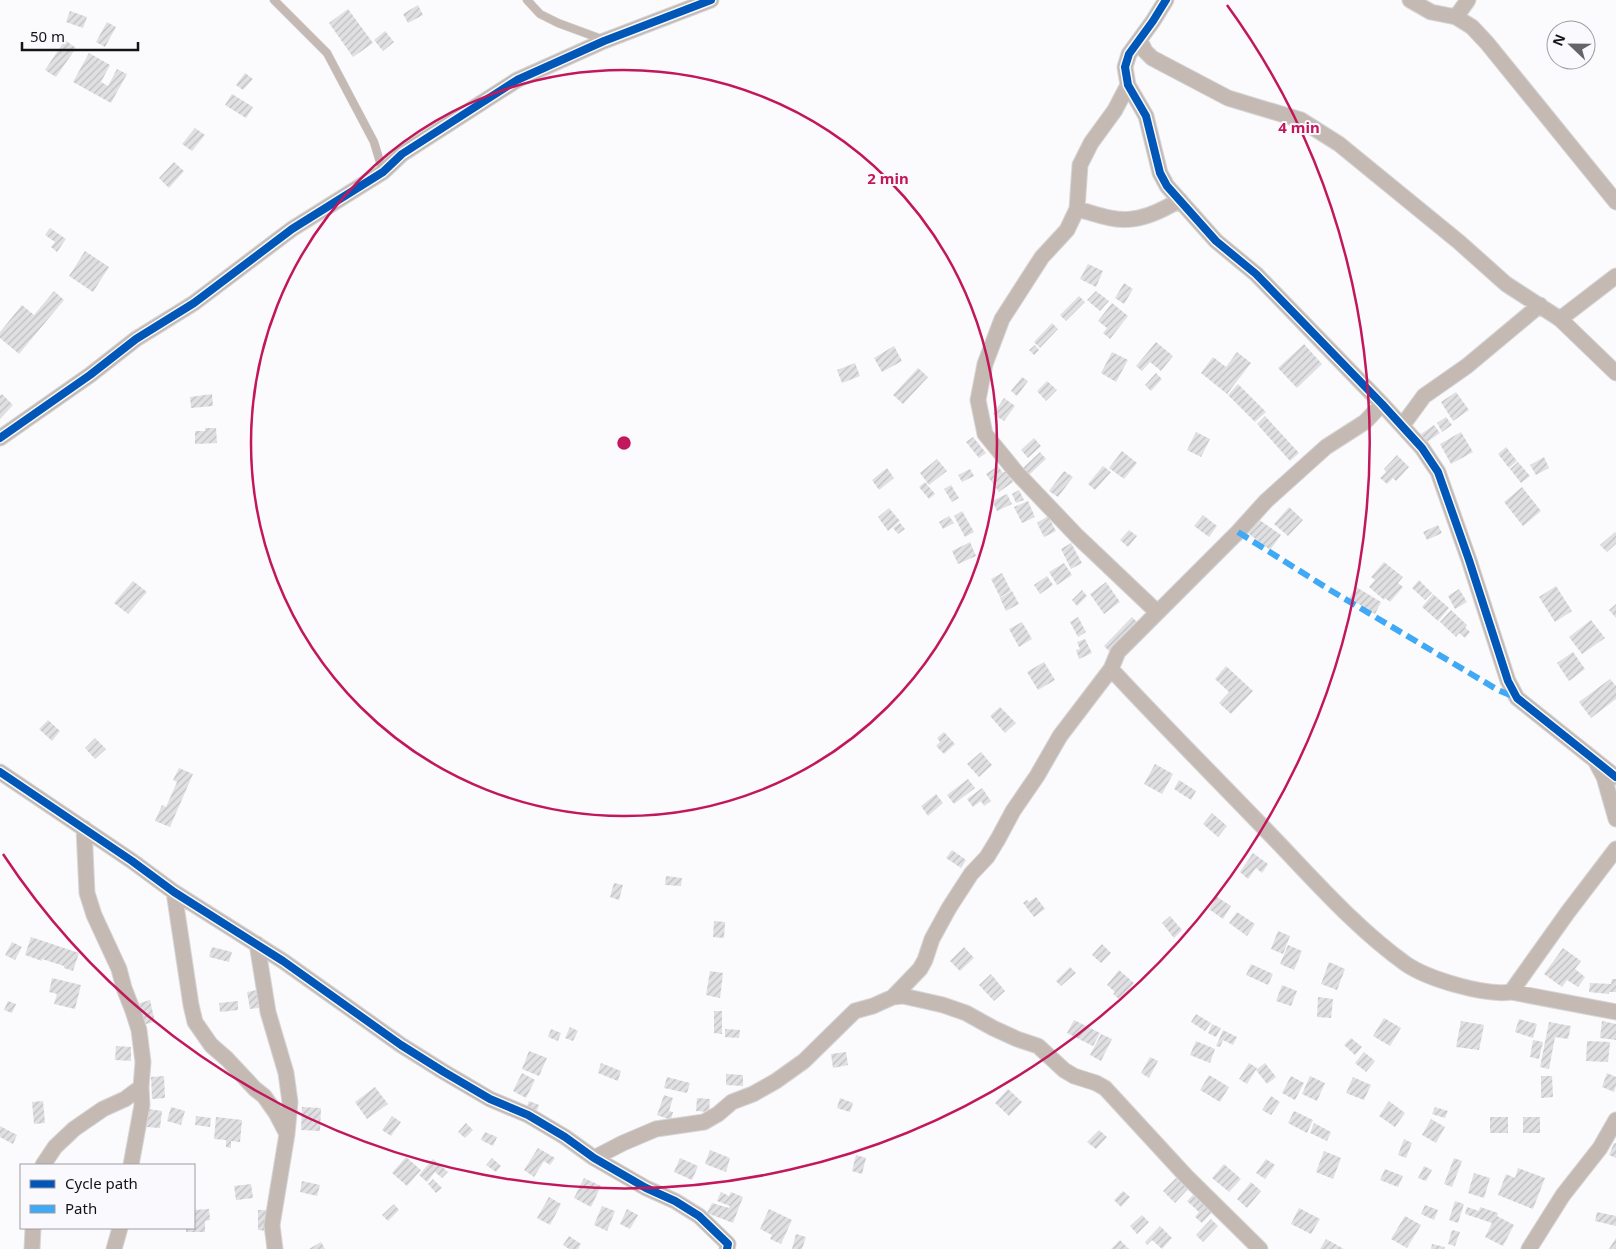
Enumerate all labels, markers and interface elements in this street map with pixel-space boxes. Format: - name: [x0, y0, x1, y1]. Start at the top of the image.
- scale bar: [22, 20, 139, 52]
- north arrow: [1546, 20, 1596, 70]
- text: 50 m: [30, 26, 65, 46]
- text: N: [1548, 31, 1569, 49]
- text: 4 min: [1278, 117, 1320, 137]
- text: 2 min: [867, 168, 909, 188]
- centre of rings: [615, 434, 633, 452]
- legend: [20, 1164, 195, 1229]
- text: Cycle path: [65, 1173, 138, 1193]
- text: Path: [65, 1198, 97, 1218]

